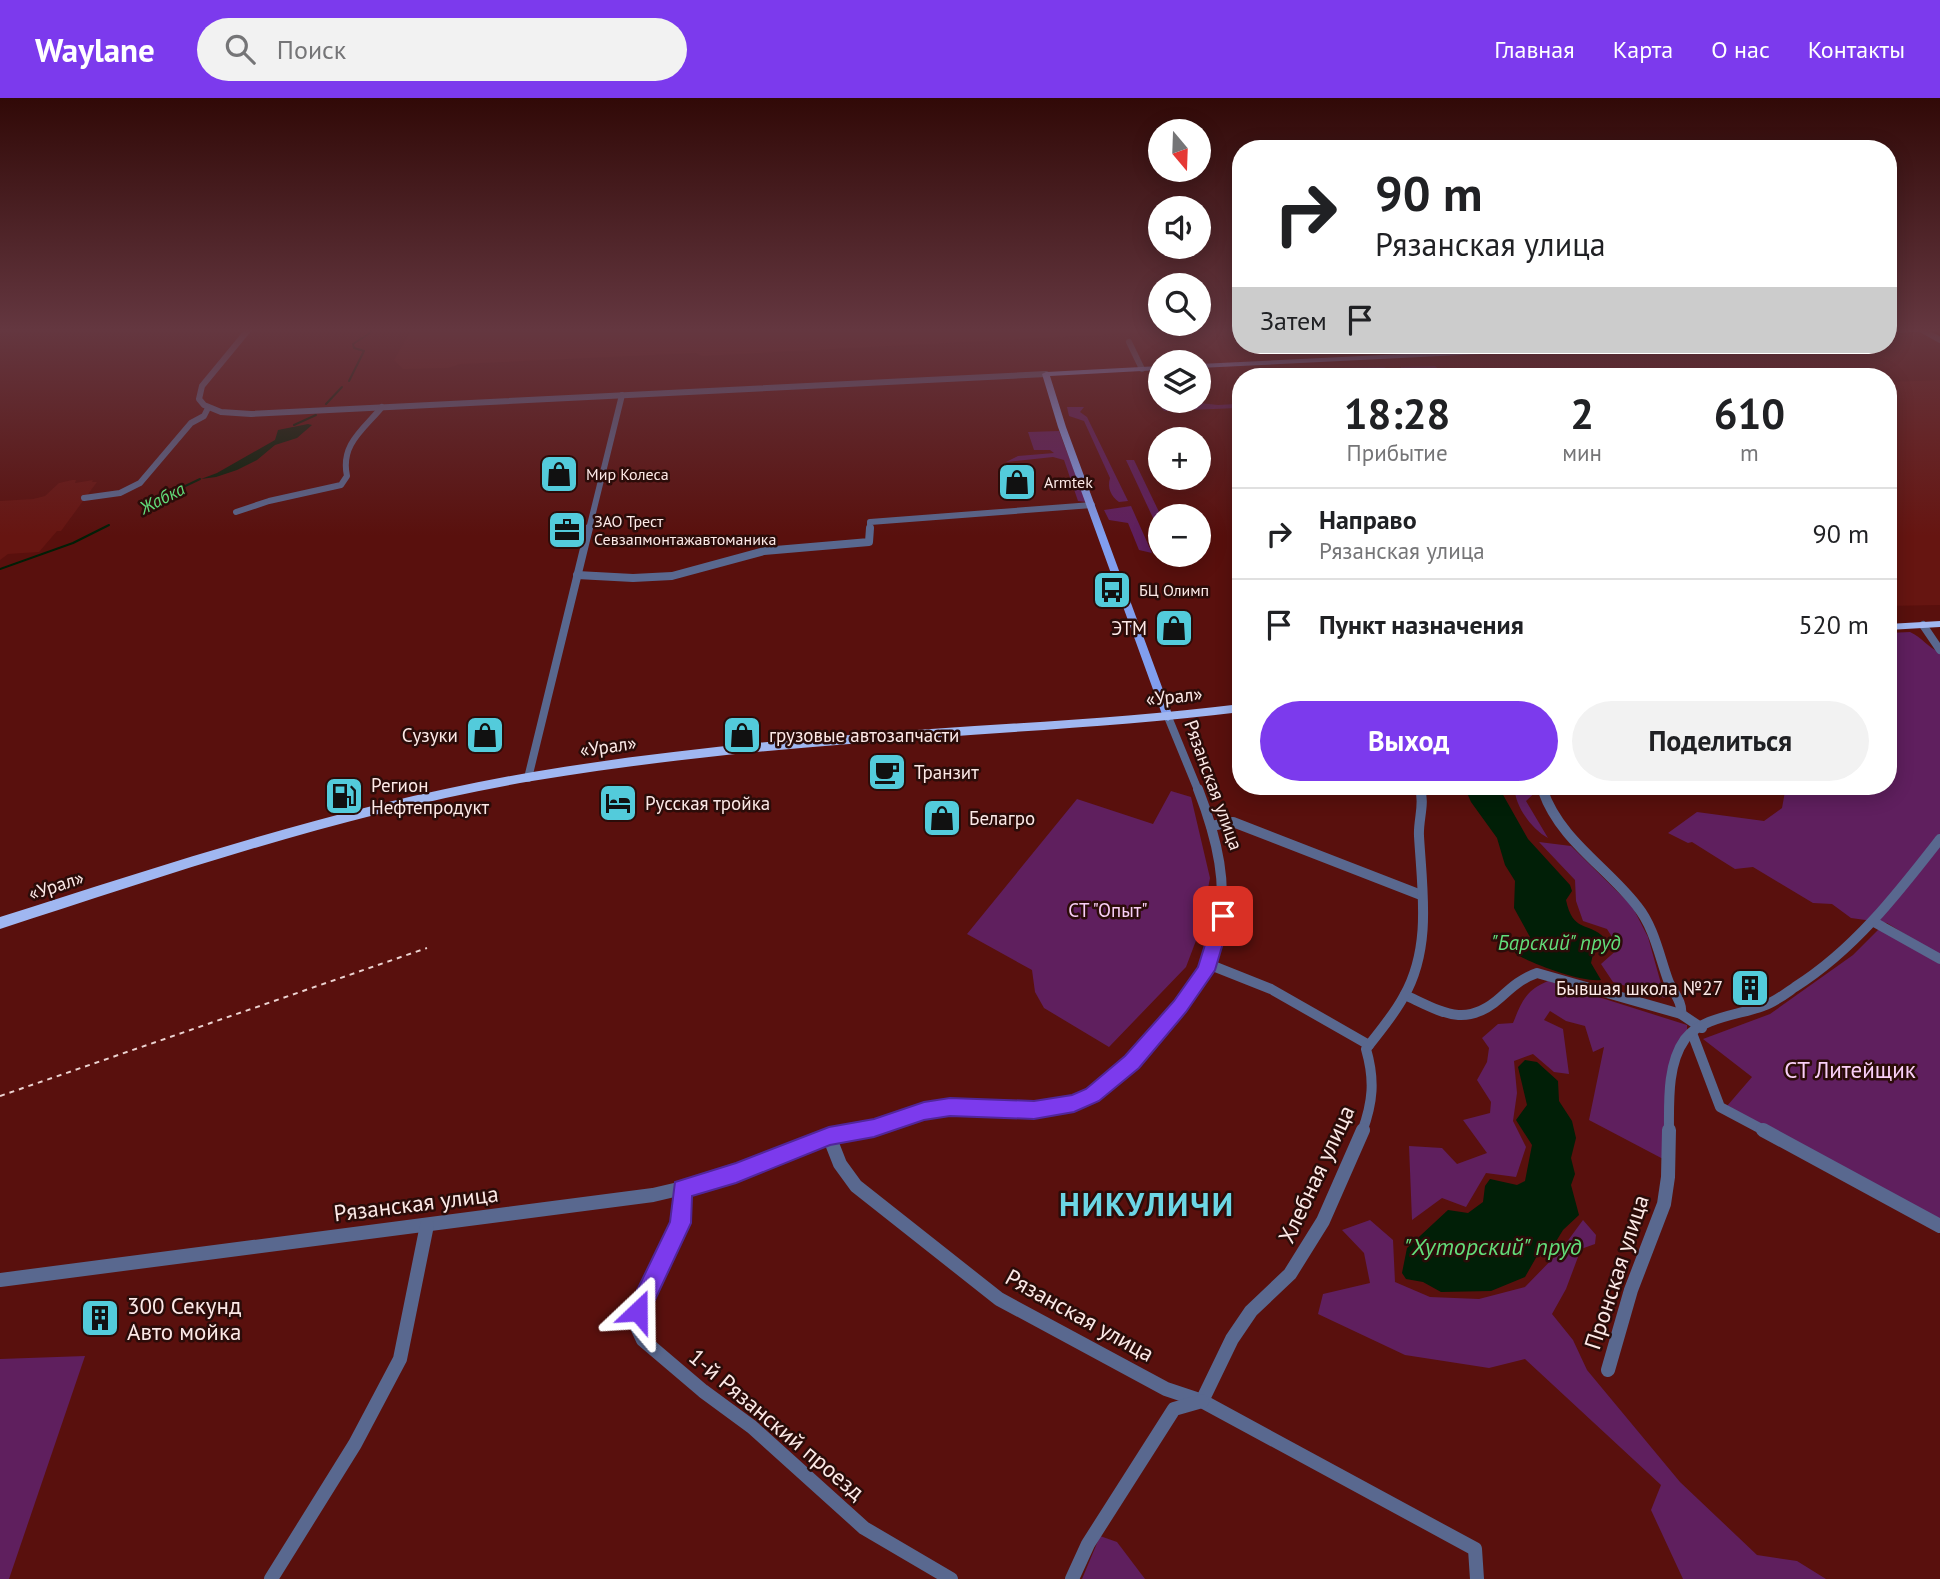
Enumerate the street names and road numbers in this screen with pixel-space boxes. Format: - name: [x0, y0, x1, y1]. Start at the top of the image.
- street label: «Урал»: [1144, 681, 1204, 711]
- street label: Рязанская улица: [1179, 717, 1249, 853]
- street label: «Урал»: [578, 730, 638, 762]
- street label: «Урал»: [25, 865, 87, 905]
- street label: Хлебная улица: [1271, 1100, 1361, 1248]
- street label: Рязанская улица: [332, 1179, 500, 1227]
- street label: Пронская улица: [1577, 1191, 1655, 1353]
- street label: Рязанская улица: [1000, 1262, 1160, 1368]
- street label: 1-й Рязанский проезд: [683, 1342, 871, 1506]

